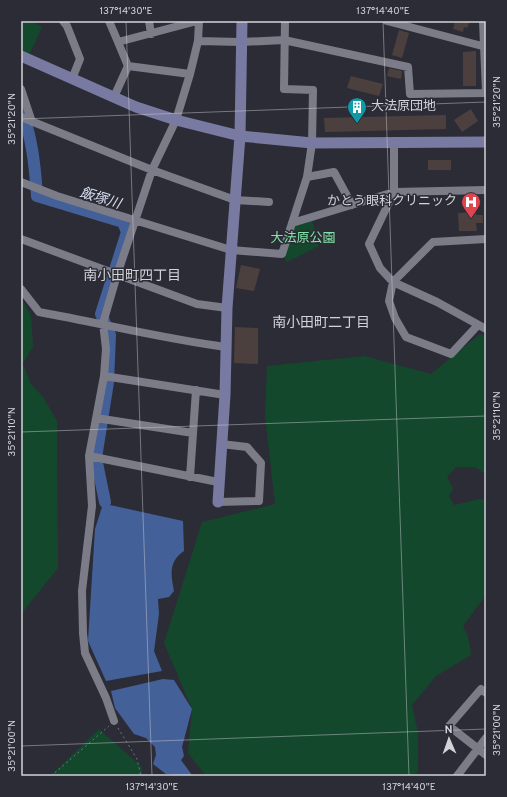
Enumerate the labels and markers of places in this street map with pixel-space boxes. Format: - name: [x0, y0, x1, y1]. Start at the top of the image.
- building icon: 大法原団地: [346, 96, 368, 124]
- place label: 大法原団地: [371, 99, 436, 115]
- hospital icon: かとう眼科クリニック: [460, 191, 482, 219]
- place label: かとう眼科クリニック: [327, 194, 457, 210]

